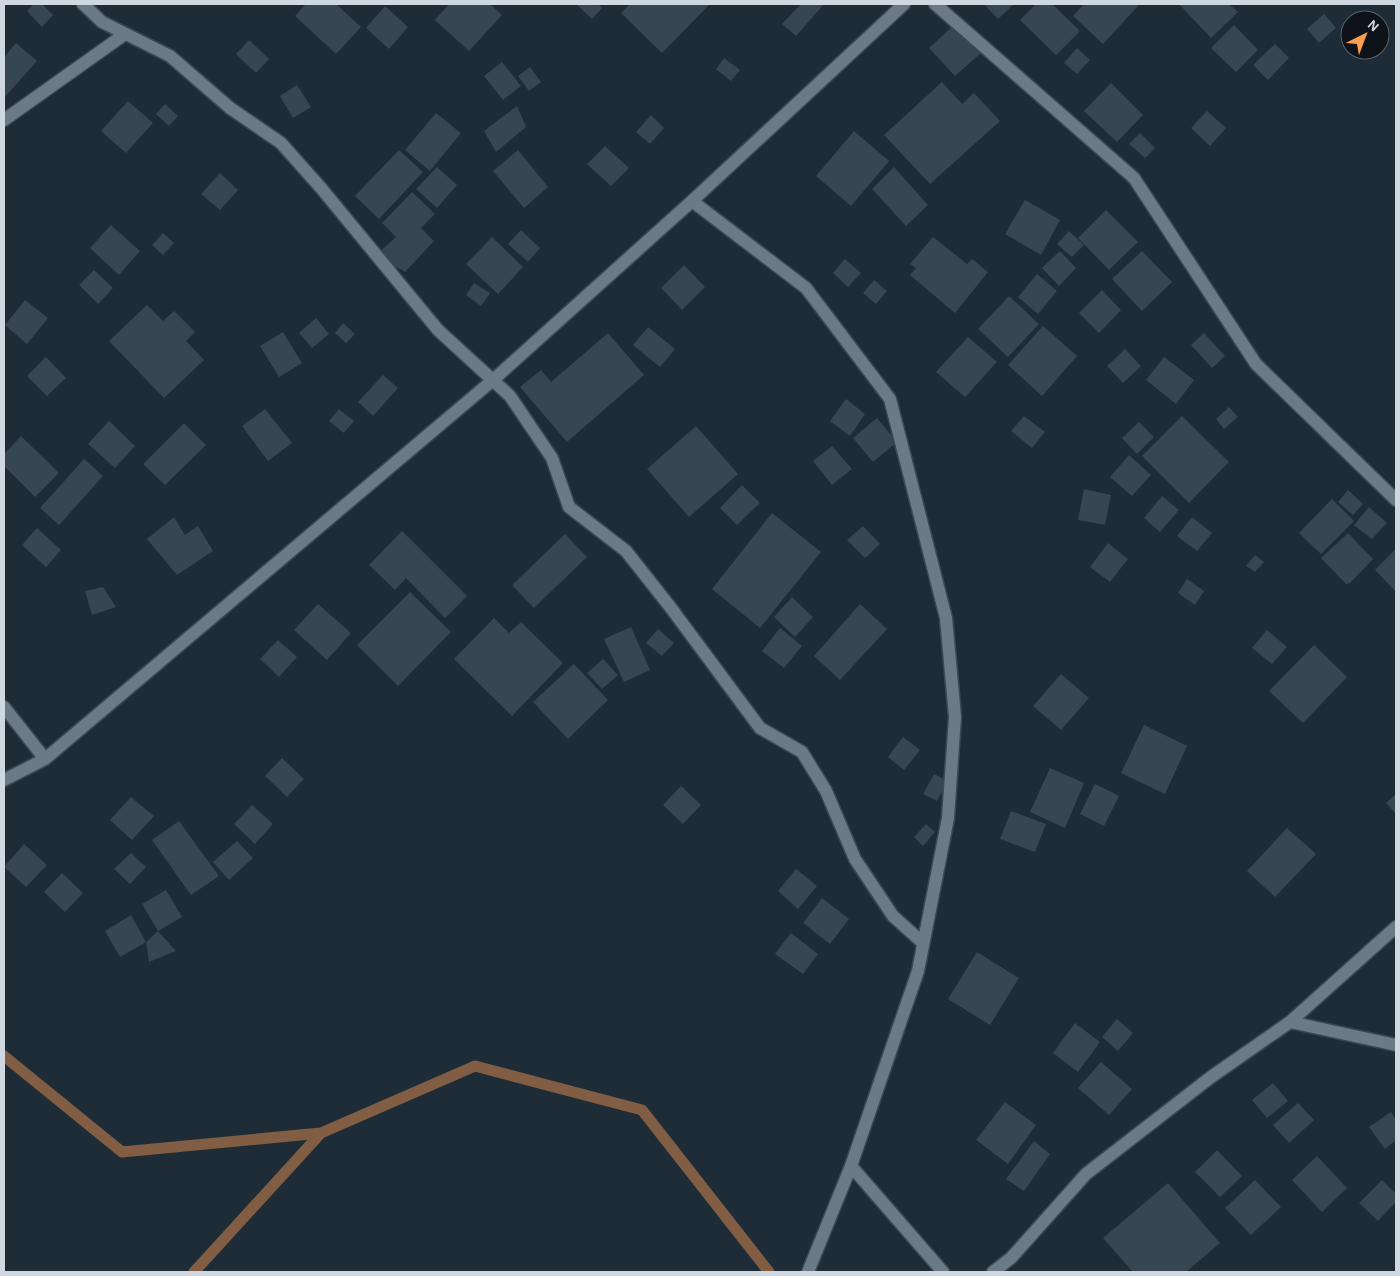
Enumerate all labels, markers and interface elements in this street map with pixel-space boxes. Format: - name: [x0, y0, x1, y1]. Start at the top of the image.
- north arrow: [1340, 10, 1390, 60]
- text: N: [1365, 18, 1381, 35]

